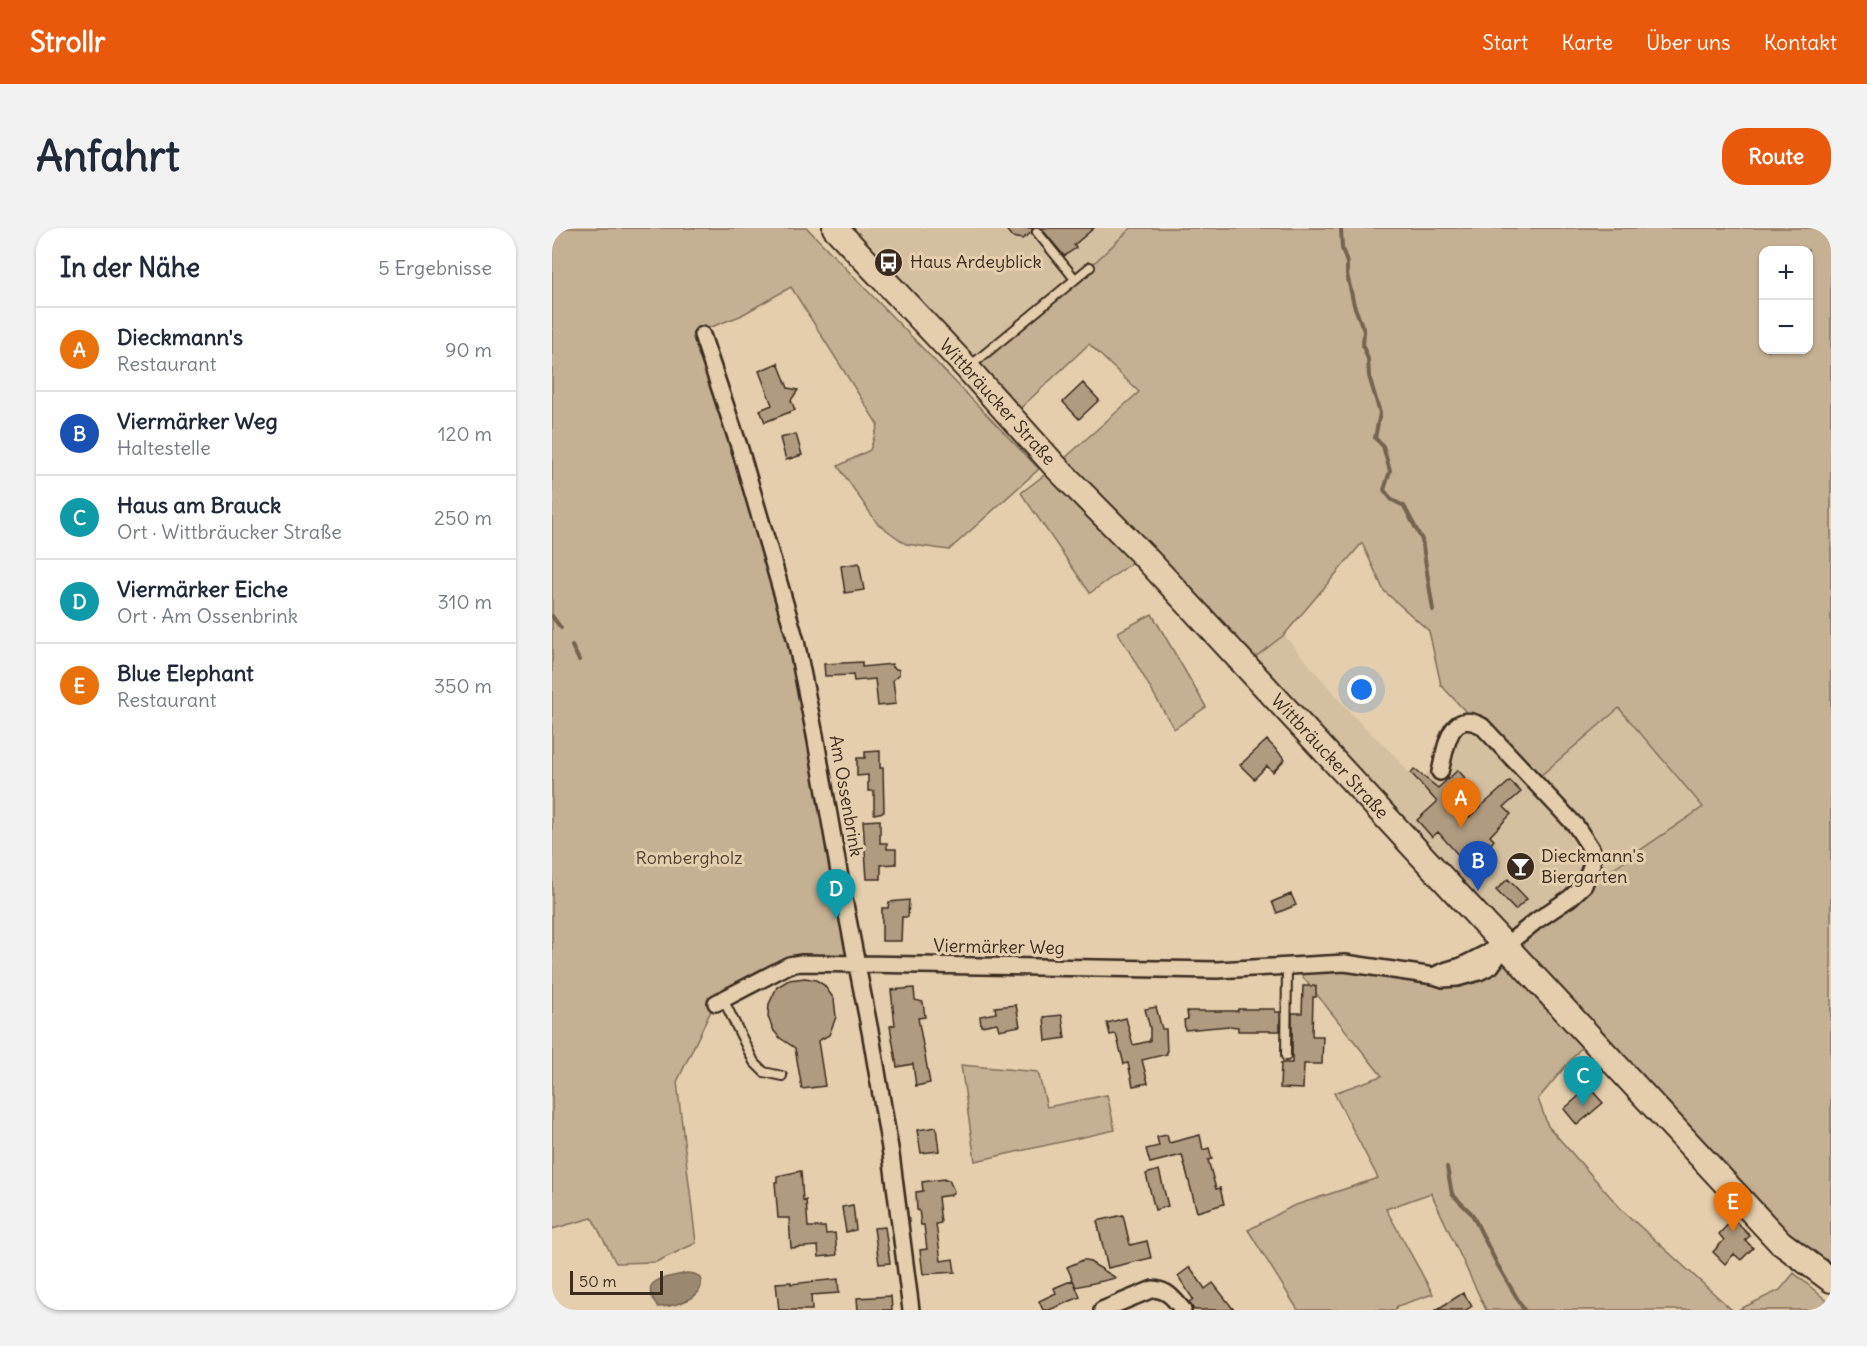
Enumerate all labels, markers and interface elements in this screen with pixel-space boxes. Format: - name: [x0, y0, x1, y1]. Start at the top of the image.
- text: Strollr: [30, 24, 105, 60]
- text: Start: [1482, 29, 1528, 56]
- text: Karte: [1561, 29, 1613, 56]
- text: Über uns: [1646, 29, 1731, 56]
- text: Kontakt: [1764, 29, 1837, 56]
- button: Route: [1722, 128, 1831, 185]
- text: Anfahrt: [36, 130, 180, 182]
- bus stop icon: Haus Ardeyblick: [873, 246, 905, 278]
- map controls: [1759, 246, 1813, 354]
- button: +: [1759, 246, 1813, 300]
- place label: Haus Ardeyblick: [910, 250, 1042, 273]
- text: In der Nähe: [60, 251, 200, 284]
- text: 5 Ergebnisse: [378, 255, 492, 280]
- button: −: [1759, 300, 1813, 354]
- text: Dieckmann's: [117, 323, 243, 351]
- street label: Wittbräucker Straße: [934, 334, 1061, 470]
- text: A: [73, 337, 86, 362]
- text: 90 m: [445, 337, 492, 362]
- text: Restaurant: [117, 351, 216, 376]
- text: Viermärker Weg: [117, 407, 278, 435]
- text: B: [73, 421, 86, 446]
- text: 120 m: [438, 421, 492, 446]
- text: Haltestelle: [117, 435, 211, 460]
- text: Haus am Brauck: [117, 491, 281, 519]
- text: C: [73, 505, 86, 530]
- text: 250 m: [434, 505, 492, 530]
- text: Ort · Wittbräucker Straße: [117, 519, 342, 544]
- text: Viermärker Eiche: [117, 575, 288, 603]
- text: D: [72, 589, 87, 614]
- text: 310 m: [437, 589, 492, 614]
- text: Ort · Am Ossenbrink: [117, 603, 298, 628]
- text: Blue Elephant: [117, 659, 254, 687]
- text: E: [74, 673, 85, 698]
- text: 350 m: [434, 673, 492, 698]
- your location: [1347, 675, 1376, 704]
- text: Restaurant: [117, 687, 216, 712]
- street label: Wittbräucker Straße: [1266, 689, 1394, 824]
- street label: Am Ossenbrink: [824, 733, 868, 858]
- pin: A: [1442, 778, 1480, 828]
- pin: B: [1458, 842, 1498, 891]
- place label: Dieckmann's Biergarten: [1541, 844, 1644, 888]
- park label: Rombergholz: [635, 846, 743, 869]
- bar icon: Dieckmann's Biergarten: [1504, 850, 1536, 882]
- pin: D: [816, 870, 856, 919]
- street label: Viermärker Weg: [933, 934, 1065, 959]
- pin: C: [1564, 1056, 1602, 1106]
- pin: E: [1714, 1182, 1752, 1232]
- scale bar: [570, 1268, 663, 1296]
- text: 50 m: [579, 1271, 617, 1291]

